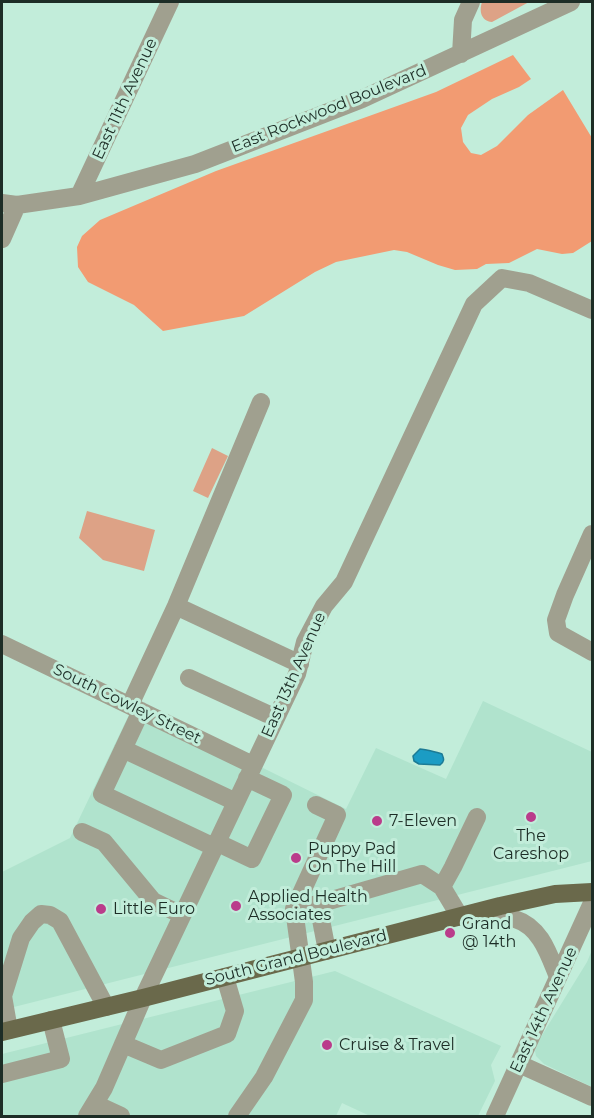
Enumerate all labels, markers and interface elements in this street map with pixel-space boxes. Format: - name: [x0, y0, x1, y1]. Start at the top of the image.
- street label: East 11th Avenue: [88, 35, 162, 163]
- street label: East Rockwood Boulevard: [229, 61, 429, 157]
- street label: East 13th Avenue: [258, 609, 330, 741]
- street label: South Cowley Street: [50, 660, 204, 748]
- marker: The Careshop: [524, 810, 538, 824]
- place label: 7-Eleven: [389, 811, 457, 831]
- marker: 7-Eleven: [370, 814, 384, 828]
- place label: The Careshop: [493, 826, 569, 864]
- place label: Puppy Pad On The Hill: [308, 839, 396, 877]
- marker: Puppy Pad On The Hill: [289, 851, 303, 865]
- place label: Applied Health Associates: [248, 887, 368, 925]
- place label: Little Euro: [113, 899, 195, 919]
- marker: Applied Health Associates: [229, 899, 243, 913]
- marker: Little Euro: [94, 902, 108, 916]
- place label: Grand @ 14th: [462, 914, 516, 952]
- street label: South Grand Boulevard: [203, 926, 389, 990]
- marker: Grand @ 14th: [443, 926, 457, 940]
- street label: East 14th Avenue: [506, 944, 582, 1076]
- place label: Cruise & Travel: [339, 1035, 455, 1055]
- marker: Cruise & Travel: [320, 1038, 334, 1052]

